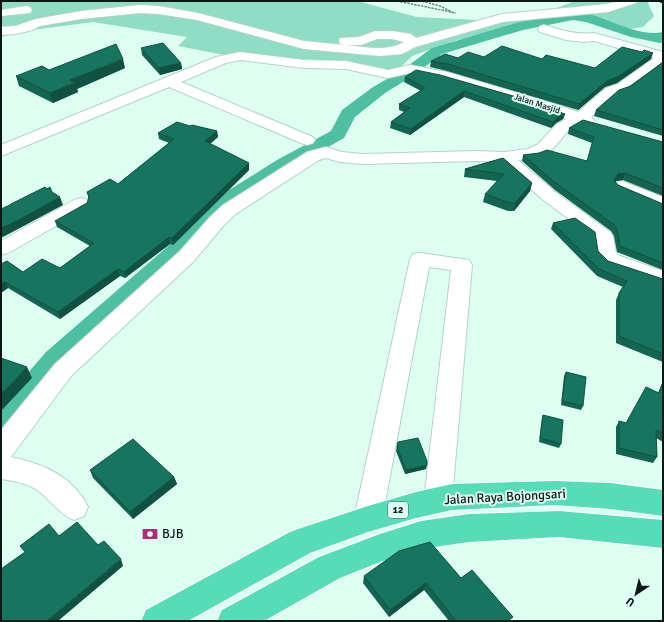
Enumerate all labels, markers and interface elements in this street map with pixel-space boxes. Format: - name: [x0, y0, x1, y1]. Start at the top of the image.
- street label: Jalan Masjid: [512, 91, 562, 117]
- street label: Jalan Raya Bojongsari: [444, 486, 566, 508]
- road number: 12: [388, 502, 408, 518]
- bank icon: BJB: [141, 525, 159, 543]
- place label: BJB: [162, 526, 184, 542]
- north arrow: [616, 574, 656, 614]
- text: U: [624, 594, 637, 609]

